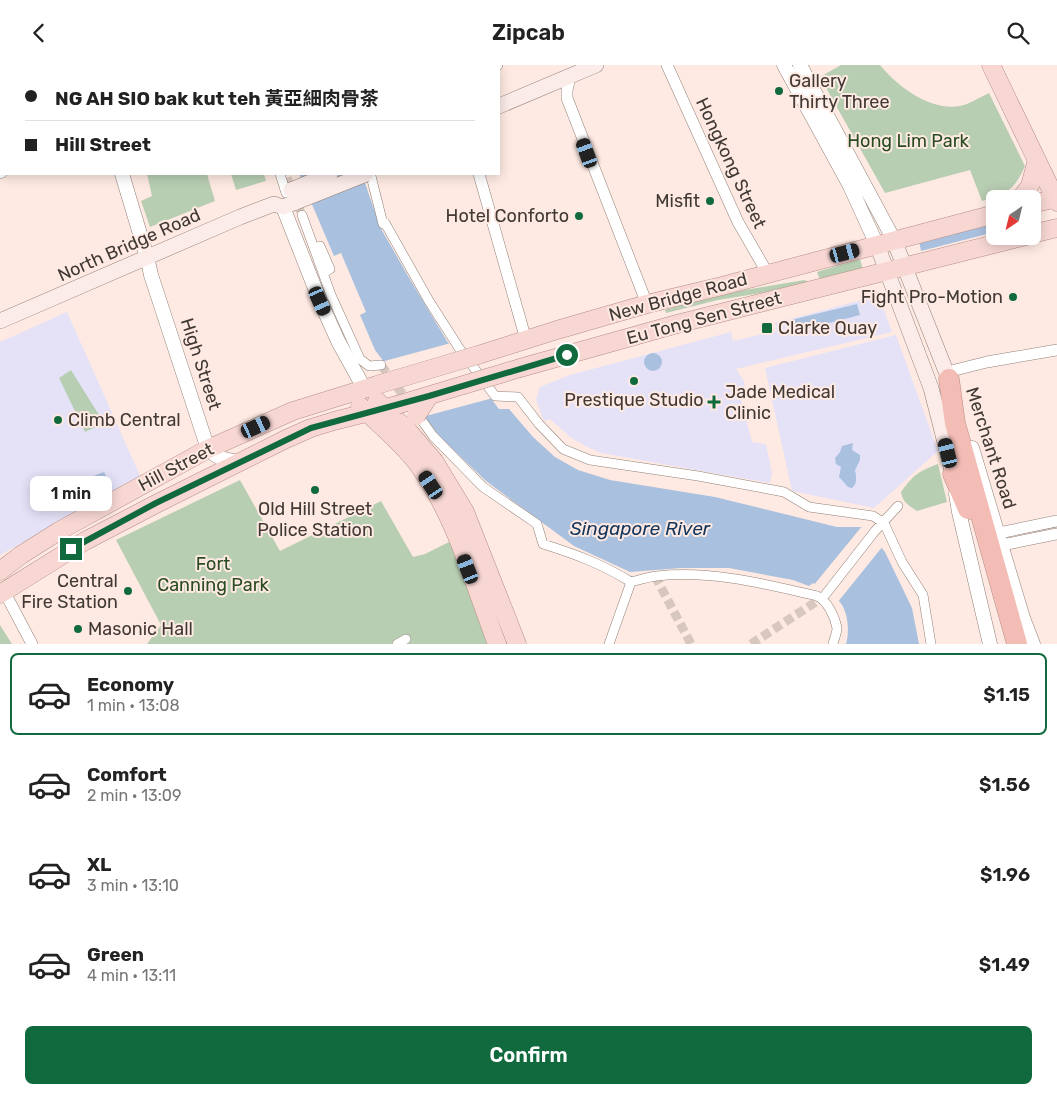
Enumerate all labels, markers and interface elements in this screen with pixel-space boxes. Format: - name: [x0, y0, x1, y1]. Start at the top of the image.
- icon: back: [25, 19, 53, 47]
- text: Zipcab: [492, 19, 565, 46]
- icon: search: [1004, 19, 1032, 47]
- place label: Gallery Thirty Three: [789, 70, 890, 113]
- marker: Gallery Thirty Three: [773, 85, 785, 97]
- text: NG AH SIO bak kut teh 黃亞細肉骨茶: [55, 87, 379, 110]
- street label: Hongkong Street: [691, 94, 771, 232]
- park label: Hong Lim Park: [847, 130, 970, 152]
- text: Hill Street: [55, 133, 151, 156]
- car: [574, 136, 599, 170]
- place label: Misfit: [655, 190, 700, 212]
- north arrow: [986, 190, 1041, 245]
- map controls: [986, 190, 1041, 245]
- marker: Misfit: [704, 195, 716, 207]
- street label: North Bridge Road: [54, 204, 204, 286]
- place label: Hotel Conforto: [446, 205, 569, 227]
- marker: Hotel Conforto: [573, 210, 585, 222]
- car: [828, 242, 861, 264]
- street label: New Bridge Road: [606, 268, 750, 326]
- car: [307, 284, 332, 318]
- place label: Fight Pro-Motion: [861, 286, 1003, 308]
- street label: Eu Tong Sen Street: [624, 287, 784, 349]
- marker: Fight Pro-Motion: [1007, 291, 1019, 303]
- street label: High Street: [176, 315, 226, 413]
- place label: Clarke Quay: [778, 317, 877, 339]
- marker: Clarke Quay: [760, 321, 774, 335]
- route start: [556, 344, 578, 366]
- marker: Prestique Studio: [628, 375, 640, 387]
- place label: Jade Medical Clinic: [725, 381, 835, 424]
- street label: Merchant Road: [961, 384, 1021, 512]
- place label: Prestique Studio: [564, 389, 704, 411]
- marker: Jade Medical Clinic: [707, 395, 721, 409]
- place label: Climb Central: [68, 409, 181, 431]
- marker: Climb Central: [52, 414, 64, 426]
- car: [239, 414, 272, 440]
- car: [937, 437, 958, 469]
- street label: Hill Street: [134, 438, 218, 496]
- car: [416, 468, 445, 502]
- callout: 1 min: [30, 477, 112, 511]
- text: 1 min: [51, 484, 91, 503]
- marker: Old Hill Street Police Station: [309, 484, 321, 496]
- place label: Old Hill Street Police Station: [257, 498, 373, 541]
- water label: Singapore River: [570, 517, 711, 540]
- route end: [60, 538, 82, 560]
- car: [455, 552, 480, 586]
- park label: Fort Canning Park: [157, 553, 270, 596]
- place label: Central Fire Station: [21, 570, 118, 613]
- marker: Central Fire Station: [122, 585, 134, 597]
- place label: Masonic Hall: [88, 618, 193, 640]
- marker: Masonic Hall: [72, 623, 84, 635]
- icon: car: [27, 672, 72, 717]
- text: Economy: [87, 673, 174, 696]
- text: $1.15: [983, 683, 1030, 706]
- text: 1 min · 13:08: [87, 696, 180, 715]
- icon: car: [27, 762, 72, 807]
- text: Comfort: [87, 763, 167, 786]
- text: $1.56: [979, 773, 1030, 796]
- text: 2 min · 13:09: [87, 786, 181, 805]
- icon: car: [27, 852, 72, 897]
- text: XL: [87, 853, 111, 876]
- text: $1.96: [980, 863, 1030, 886]
- text: 3 min · 13:10: [87, 876, 179, 895]
- icon: car: [27, 942, 72, 987]
- text: Green: [87, 943, 144, 966]
- text: $1.49: [979, 953, 1030, 976]
- text: 4 min · 13:11: [87, 966, 176, 985]
- button: Confirm: [25, 1026, 1032, 1084]

